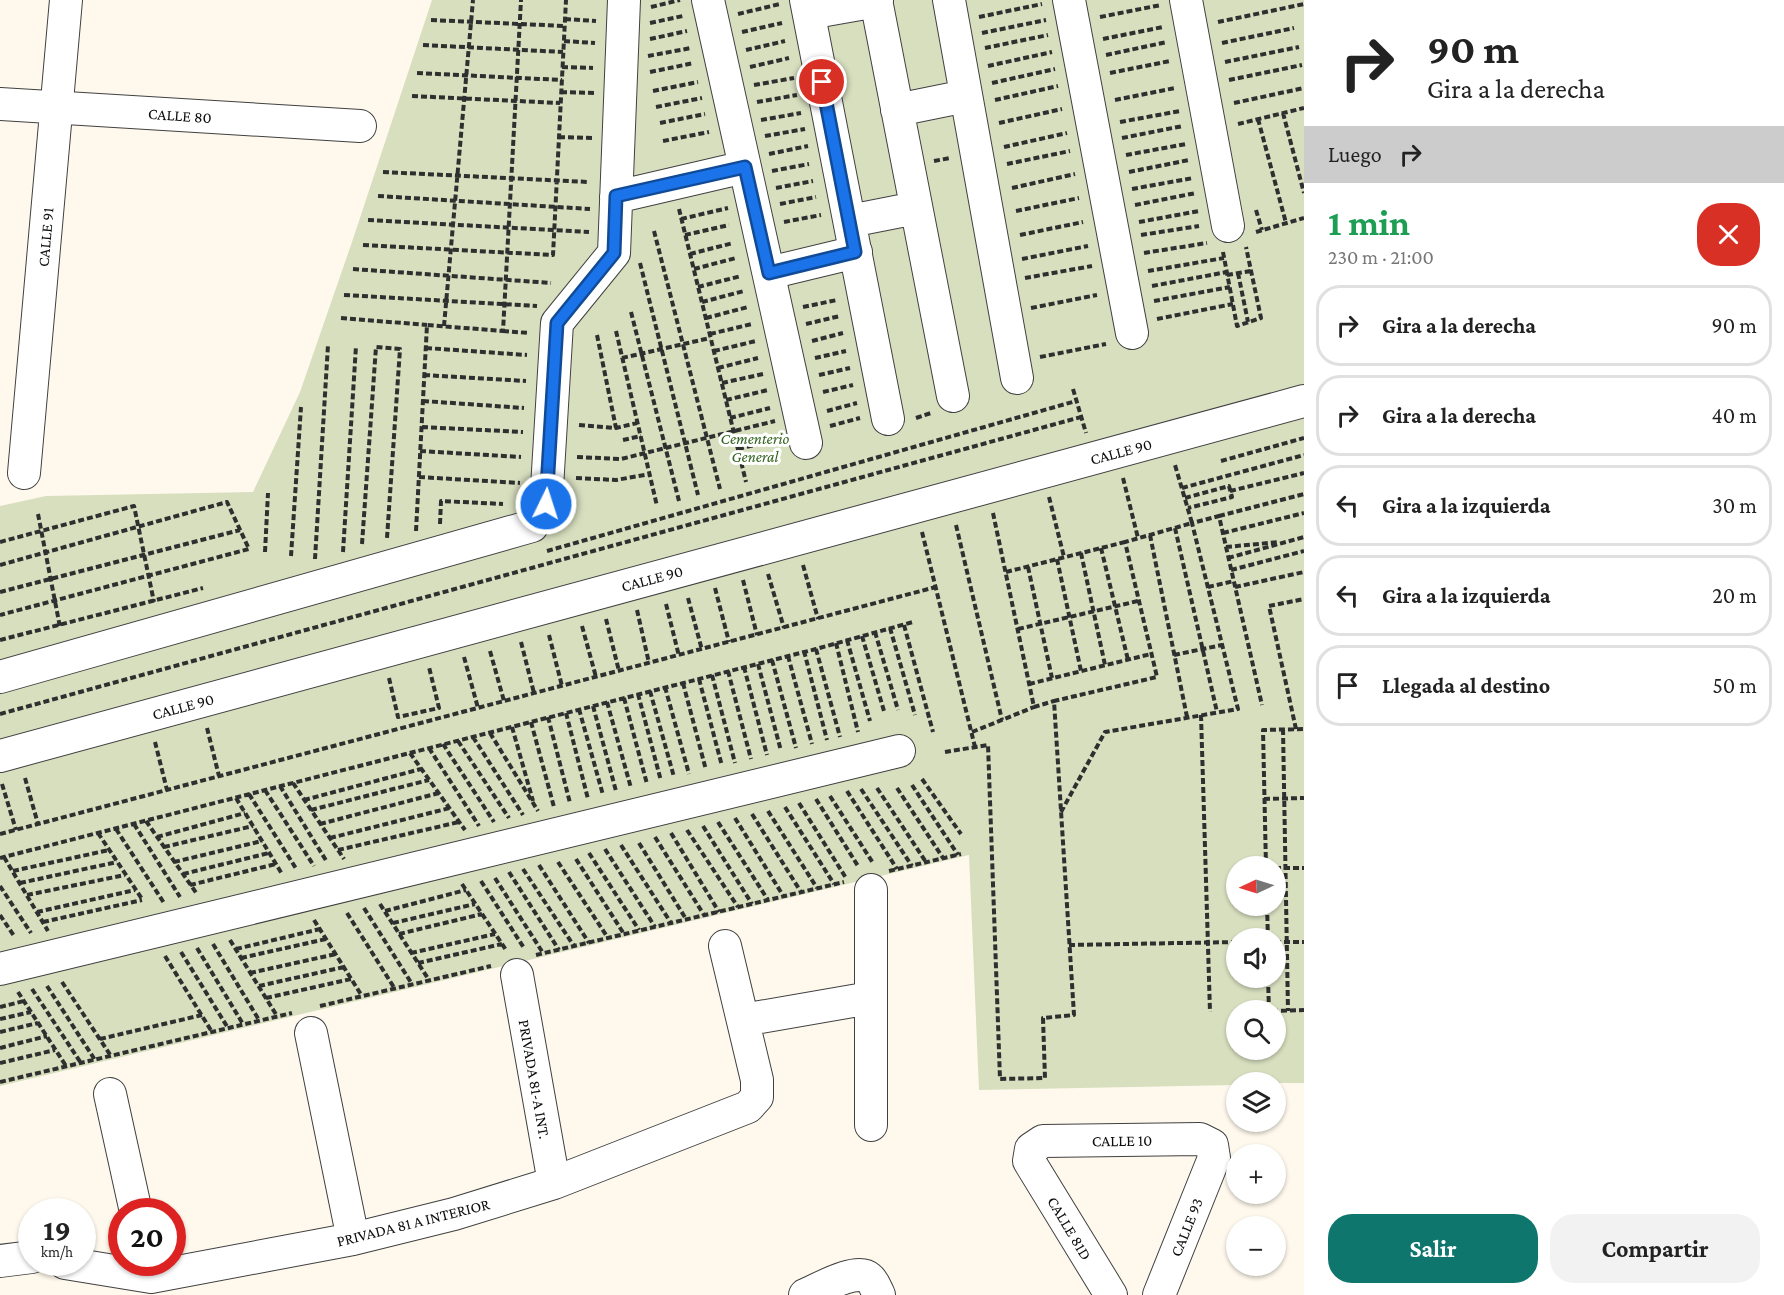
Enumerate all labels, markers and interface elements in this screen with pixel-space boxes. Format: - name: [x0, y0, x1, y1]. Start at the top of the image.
- icon: right: [1328, 24, 1406, 102]
- text: 90 m: [1427, 25, 1519, 72]
- pin: [796, 56, 847, 107]
- icon: arrive: [805, 65, 838, 98]
- text: Gira a la derecha: [1427, 74, 1605, 104]
- street label: CALLE 80: [148, 105, 212, 126]
- icon: right: [1394, 138, 1427, 171]
- text: Luego: [1328, 142, 1382, 167]
- text: 1 min: [1328, 203, 1410, 243]
- button: close: [1697, 203, 1760, 266]
- street label: CALLE 91: [34, 207, 57, 267]
- text: 230 m · 21:00: [1328, 246, 1434, 268]
- icon: right: [1331, 309, 1364, 342]
- text: Gira a la derecha: [1382, 313, 1536, 338]
- text: 90 m: [1712, 313, 1757, 338]
- icon: right: [1331, 399, 1364, 432]
- text: Gira a la derecha: [1382, 403, 1536, 428]
- text: 40 m: [1712, 403, 1757, 428]
- park label: Cementerio General: [721, 430, 790, 465]
- street label: CALLE 90: [1088, 435, 1154, 468]
- position arrow: [514, 472, 578, 536]
- icon: left: [1331, 489, 1364, 522]
- text: Gira a la izquierda: [1382, 493, 1551, 518]
- text: 30 m: [1712, 493, 1757, 518]
- street label: CALLE 90: [619, 562, 685, 595]
- icon: left: [1331, 579, 1364, 612]
- text: Gira a la izquierda: [1382, 583, 1551, 608]
- text: 20 m: [1712, 583, 1757, 608]
- icon: arrive: [1331, 669, 1364, 702]
- text: Llegada al destino: [1382, 673, 1550, 698]
- text: 50 m: [1712, 673, 1757, 698]
- street label: CALLE 90: [150, 690, 216, 723]
- north arrow: [1226, 856, 1286, 916]
- map controls: [1226, 856, 1286, 1276]
- button: sound: [1226, 928, 1286, 988]
- button: search: [1226, 1000, 1286, 1060]
- street label: PRIVADA 81-A INT.: [516, 1018, 553, 1140]
- button: layers: [1226, 1072, 1286, 1132]
- street label: CALLE 10: [1092, 1131, 1152, 1150]
- button: +: [1226, 1144, 1286, 1204]
- street label: CALLE 81D: [1044, 1194, 1095, 1263]
- street label: PRIVADA 81 A INTERIOR: [335, 1195, 492, 1250]
- street label: CALLE 93: [1167, 1195, 1206, 1259]
- speed limit sign: 20: [108, 1198, 186, 1276]
- text: 19: [43, 1213, 71, 1246]
- button: Salir: [1328, 1214, 1538, 1283]
- button: Compartir: [1550, 1214, 1760, 1283]
- button: −: [1226, 1216, 1286, 1276]
- text: km/h: [41, 1244, 73, 1260]

